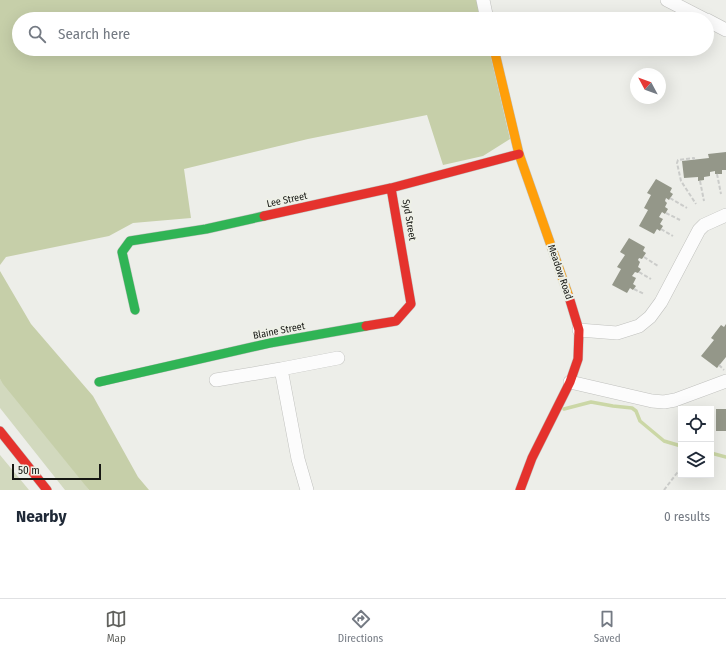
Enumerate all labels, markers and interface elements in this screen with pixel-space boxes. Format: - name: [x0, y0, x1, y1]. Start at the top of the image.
- search box: [12, 12, 714, 56]
- icon: search: [26, 23, 48, 45]
- text: Search here: [58, 25, 130, 43]
- north arrow: [630, 68, 666, 104]
- street label: Lee Street: [266, 190, 309, 210]
- street label: Syd Street: [399, 198, 419, 242]
- street label: Meadow Road: [545, 243, 575, 301]
- street label: Blaine Street: [252, 320, 307, 342]
- map controls: [678, 406, 714, 478]
- button: locate: [678, 406, 714, 442]
- button: layers: [678, 442, 714, 478]
- scale bar: [12, 462, 101, 481]
- text: 50 m: [18, 464, 40, 477]
- text: Nearby: [16, 506, 67, 527]
- text: 0 results: [664, 509, 710, 524]
- tab: Map: [105, 608, 127, 645]
- tab: Directions: [338, 608, 383, 645]
- tab: Saved: [594, 608, 621, 645]

